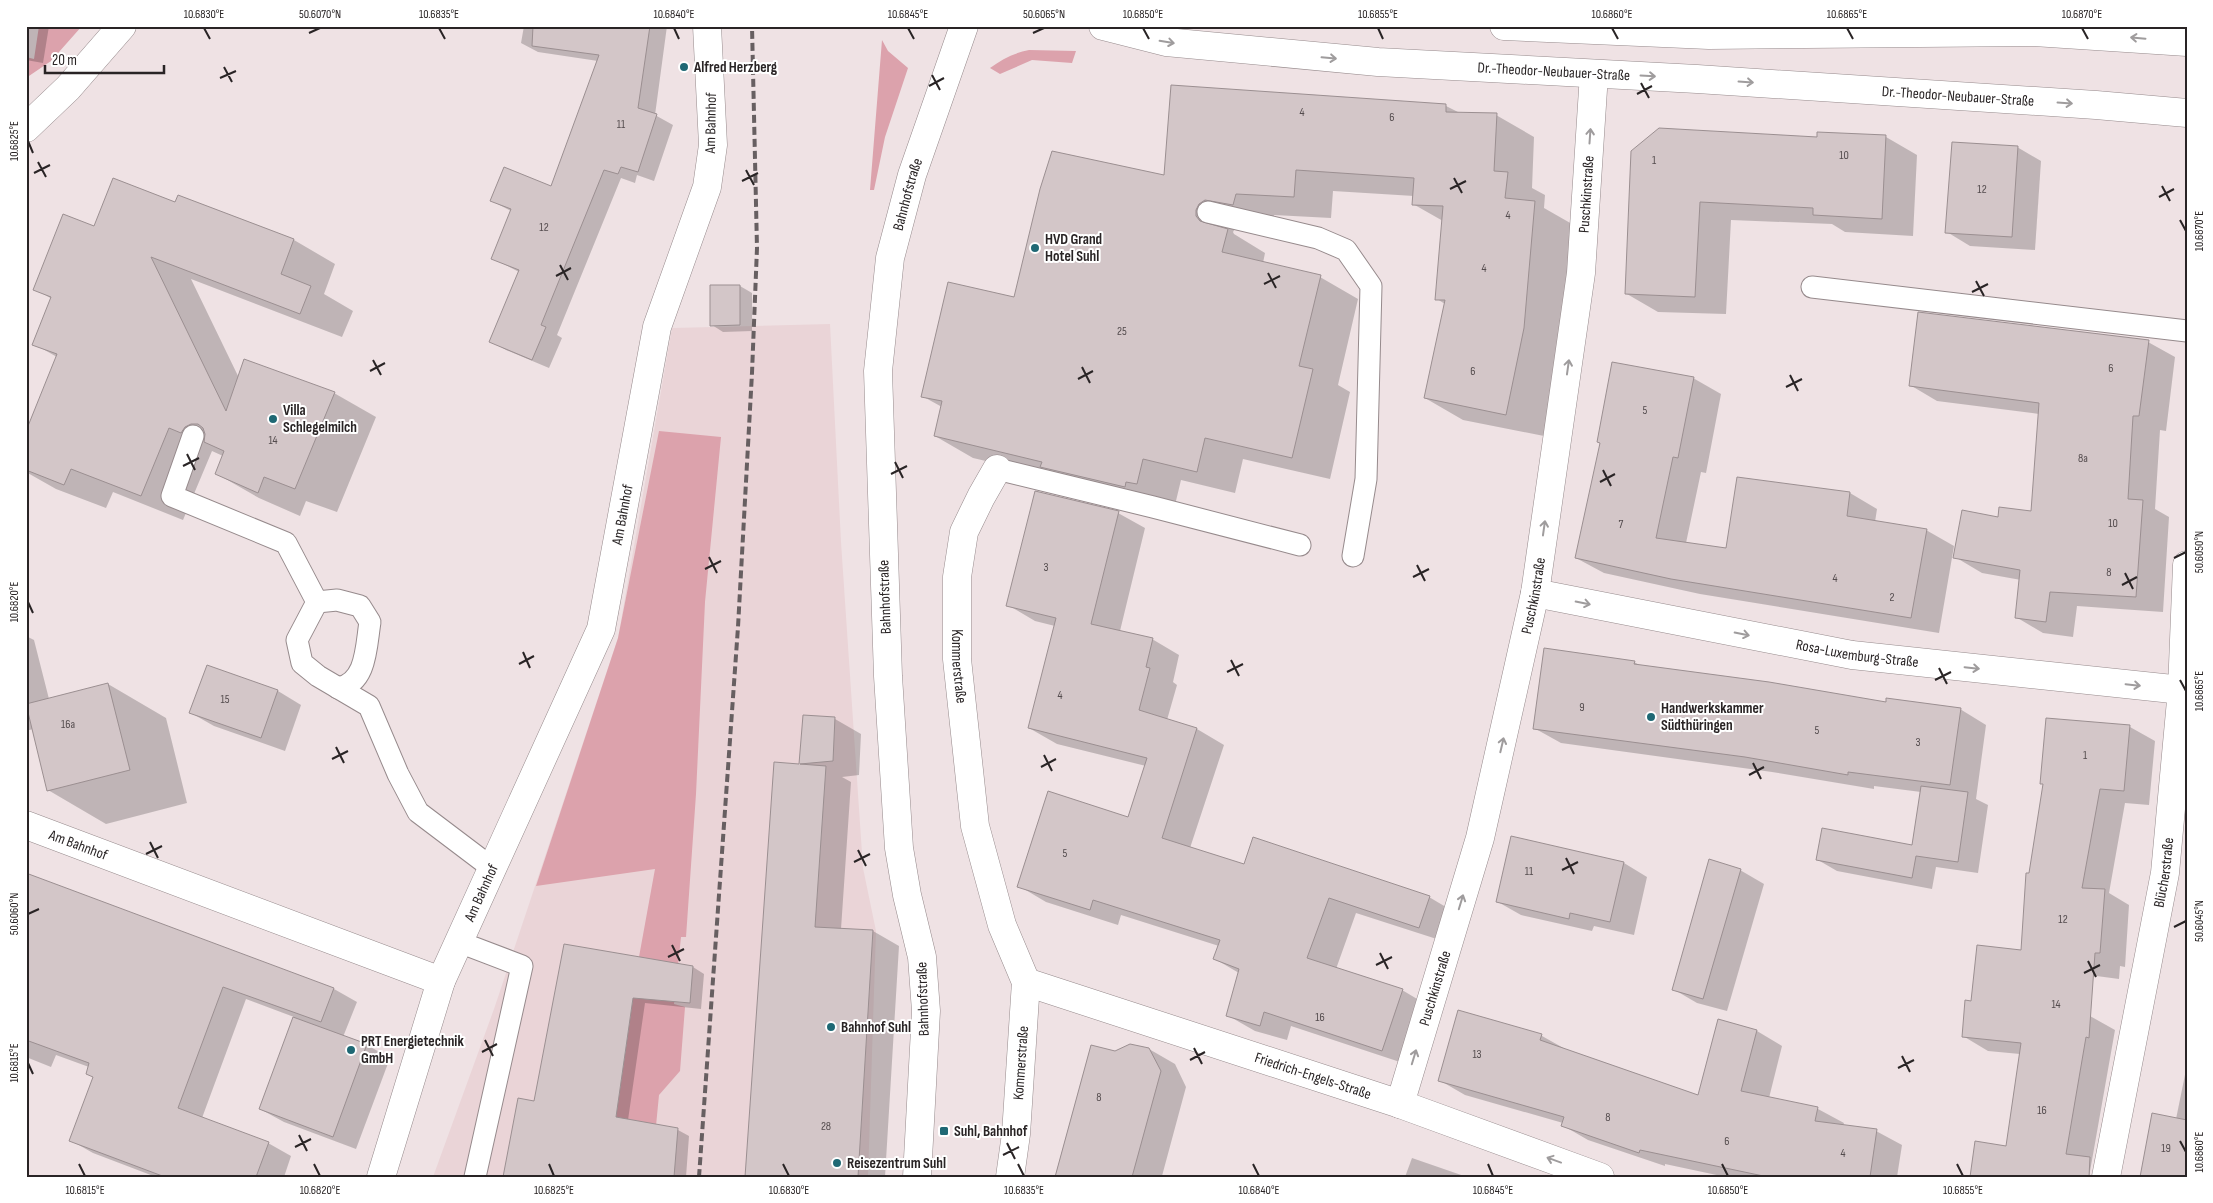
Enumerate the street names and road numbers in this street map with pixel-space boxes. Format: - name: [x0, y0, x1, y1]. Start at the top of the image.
- street label: Dr.-Theodor-Neubauer-Straße: [1477, 58, 1630, 85]
- street label: Dr.-Theodor-Neubauer-Straße: [1881, 82, 2035, 110]
- street label: Am Bahnhof: [701, 92, 721, 155]
- street label: Bahnhofstraße: [888, 155, 927, 233]
- street label: Puschkinstraße: [1574, 155, 1598, 234]
- street label: Am Bahnhof: [607, 482, 637, 547]
- street label: Puschkinstraße: [1517, 556, 1550, 636]
- street label: Bahnhofstraße: [874, 559, 896, 635]
- street label: Kommerstraße: [948, 629, 971, 704]
- street label: Rosa-Luxemburg-Straße: [1794, 635, 1920, 672]
- street label: Am Bahnhof: [46, 825, 111, 865]
- street label: Blücherstraße: [2149, 837, 2178, 909]
- street label: Am Bahnhof: [459, 860, 503, 925]
- street label: Puschkinstraße: [1415, 948, 1455, 1028]
- street label: Bahnhofstraße: [912, 961, 934, 1037]
- street label: Kommerstraße: [1009, 1025, 1033, 1101]
- street label: Friedrich-Engels-Straße: [1252, 1048, 1374, 1104]

